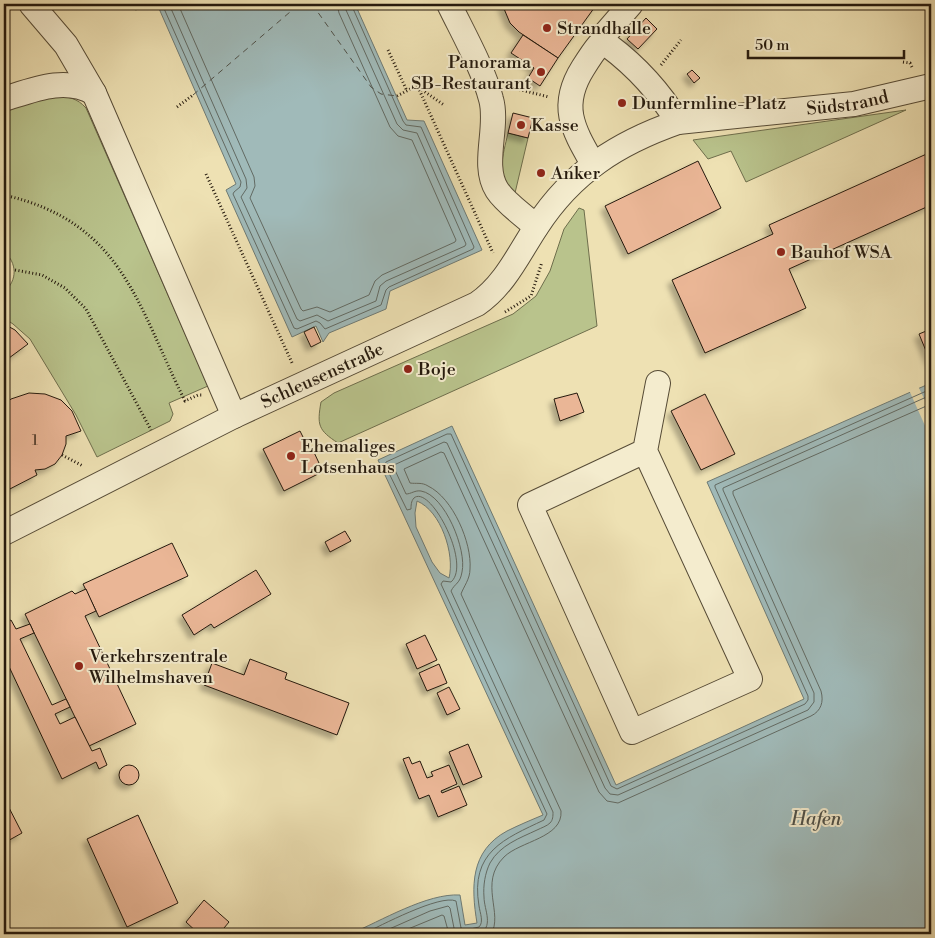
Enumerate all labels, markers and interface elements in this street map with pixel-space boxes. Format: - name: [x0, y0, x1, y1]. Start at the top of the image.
- place label: Strandhalle: [557, 17, 651, 40]
- marker: Strandhalle: [541, 22, 553, 34]
- scale bar: [748, 28, 904, 60]
- text: 50 m: [755, 36, 789, 55]
- place label: Panorama SB-Restaurant: [411, 51, 532, 95]
- marker: Panorama SB-Restaurant: [535, 66, 547, 78]
- street label: Südstrand: [805, 85, 892, 120]
- place label: Dunfermline-Platz: [632, 92, 786, 115]
- marker: Dunfermline-Platz: [616, 97, 628, 109]
- place label: Kasse: [531, 114, 579, 137]
- marker: Kasse: [515, 119, 527, 131]
- place label: Anker: [550, 162, 600, 185]
- marker: Anker: [535, 167, 547, 179]
- place label: Bauhof WSA: [790, 241, 893, 264]
- marker: Bauhof WSA: [775, 246, 787, 258]
- street label: Schleusenstraße: [257, 337, 387, 414]
- place label: Boje: [417, 358, 456, 381]
- marker: Boje: [402, 363, 414, 375]
- house number: 1: [32, 431, 39, 450]
- place label: Ehemaliges Lotsenhaus: [301, 435, 396, 479]
- marker: Ehemaliges Lotsenhaus: [285, 450, 297, 462]
- place label: Verkehrszentrale Wilhelmshaven: [88, 645, 228, 689]
- marker: Verkehrszentrale Wilhelmshaven: [73, 660, 85, 672]
- water label: Hafen: [790, 807, 842, 831]

